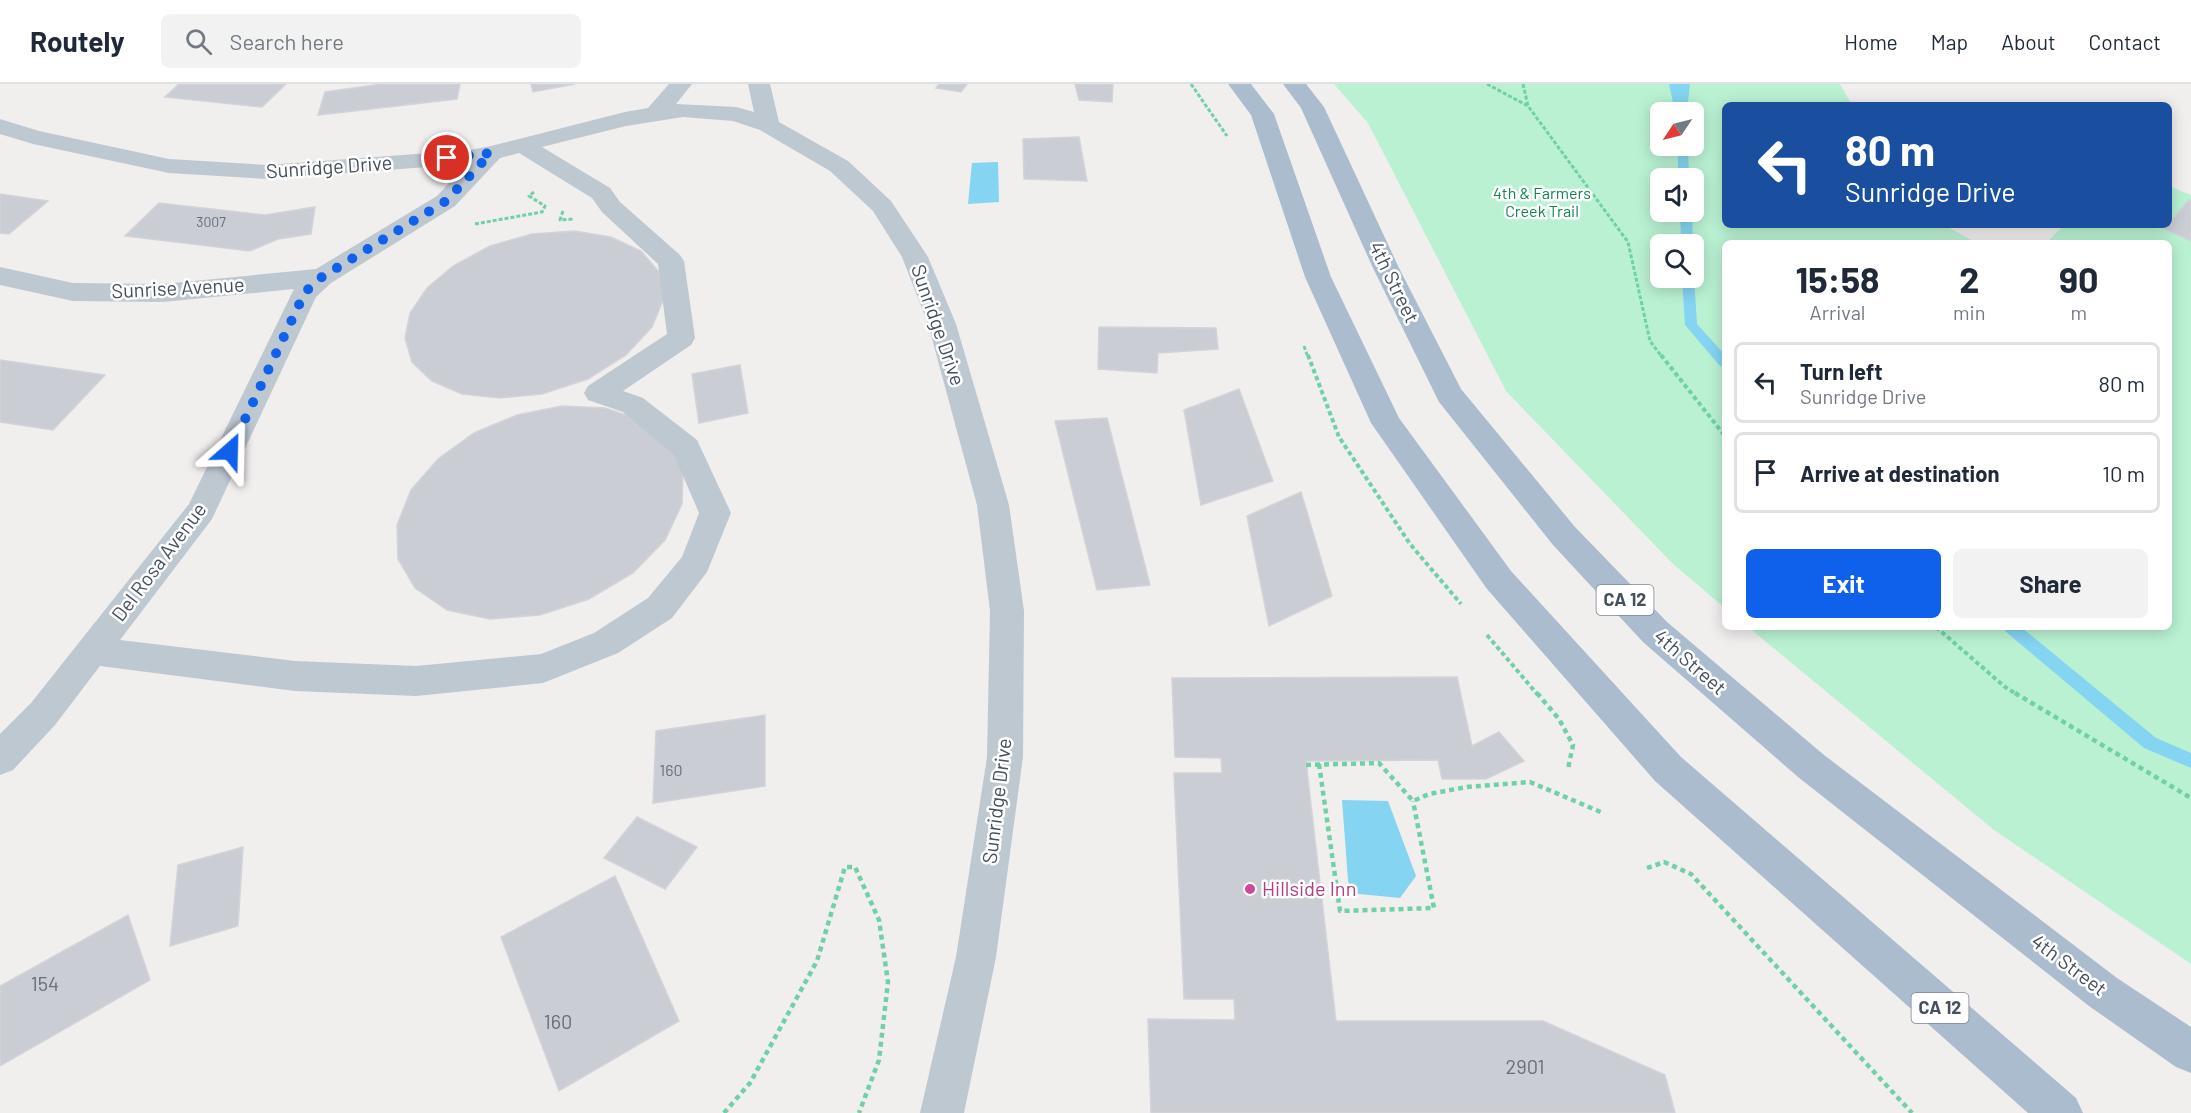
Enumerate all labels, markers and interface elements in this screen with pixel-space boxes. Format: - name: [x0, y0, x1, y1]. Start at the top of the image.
- search box: [161, 14, 581, 68]
- text: Routely: [30, 24, 125, 58]
- icon: search: [182, 25, 215, 58]
- text: Search here: [230, 28, 344, 54]
- text: Home: [1844, 29, 1898, 54]
- text: Map: [1931, 29, 1968, 54]
- text: About: [2001, 29, 2056, 54]
- text: Contact: [2089, 29, 2161, 54]
- north arrow: [1650, 102, 1704, 156]
- map controls: [1650, 102, 1704, 288]
- text: 80 m: [1845, 124, 1935, 174]
- icon: left: [1746, 126, 1824, 204]
- pin: [421, 132, 472, 183]
- icon: arrive: [430, 141, 463, 174]
- street label: Sunridge Drive: [265, 150, 393, 182]
- button: sound: [1650, 168, 1704, 222]
- text: Sunridge Drive: [1845, 175, 2016, 207]
- park label: 4th & Farmers Creek Trail: [1493, 183, 1591, 220]
- house number: 3007: [196, 213, 226, 230]
- button: search: [1650, 234, 1704, 288]
- street label: 4th Street: [1365, 237, 1425, 326]
- text: 15:58: [1795, 257, 1880, 300]
- text: 2: [1959, 257, 1979, 300]
- text: 90: [2059, 257, 2099, 300]
- street label: Sunridge Drive: [907, 261, 971, 388]
- street label: Sunrise Avenue: [111, 272, 245, 302]
- text: Arrival: [1810, 300, 1865, 324]
- text: min: [1953, 300, 1985, 324]
- text: m: [2070, 300, 2087, 324]
- text: Turn left: [1800, 358, 1883, 384]
- icon: left: [1749, 366, 1782, 399]
- text: 80 m: [2099, 370, 2145, 396]
- text: Sunridge Drive: [1800, 384, 1926, 408]
- position arrow: [198, 419, 262, 483]
- icon: arrive: [1749, 456, 1782, 489]
- text: Arrive at destination: [1800, 460, 1999, 486]
- text: 10 m: [2102, 460, 2145, 486]
- street label: Del Rosa Avenue: [106, 497, 211, 625]
- button: Exit: [1746, 549, 1941, 618]
- button: Share: [1953, 549, 2148, 618]
- road number: CA 12: [1596, 585, 1654, 615]
- street label: 4th Street: [1650, 623, 1732, 699]
- street label: Sunridge Drive: [976, 737, 1016, 865]
- house number: 160: [660, 760, 682, 779]
- place label: Hillside Inn: [1262, 876, 1356, 900]
- marker: Hillside Inn: [1243, 882, 1257, 896]
- street label: 4th Street: [2027, 928, 2112, 1000]
- house number: 154: [31, 971, 59, 995]
- road number: CA 12: [1912, 993, 1968, 1023]
- house number: 160: [544, 1009, 572, 1033]
- house number: 2901: [1506, 1054, 1544, 1078]

